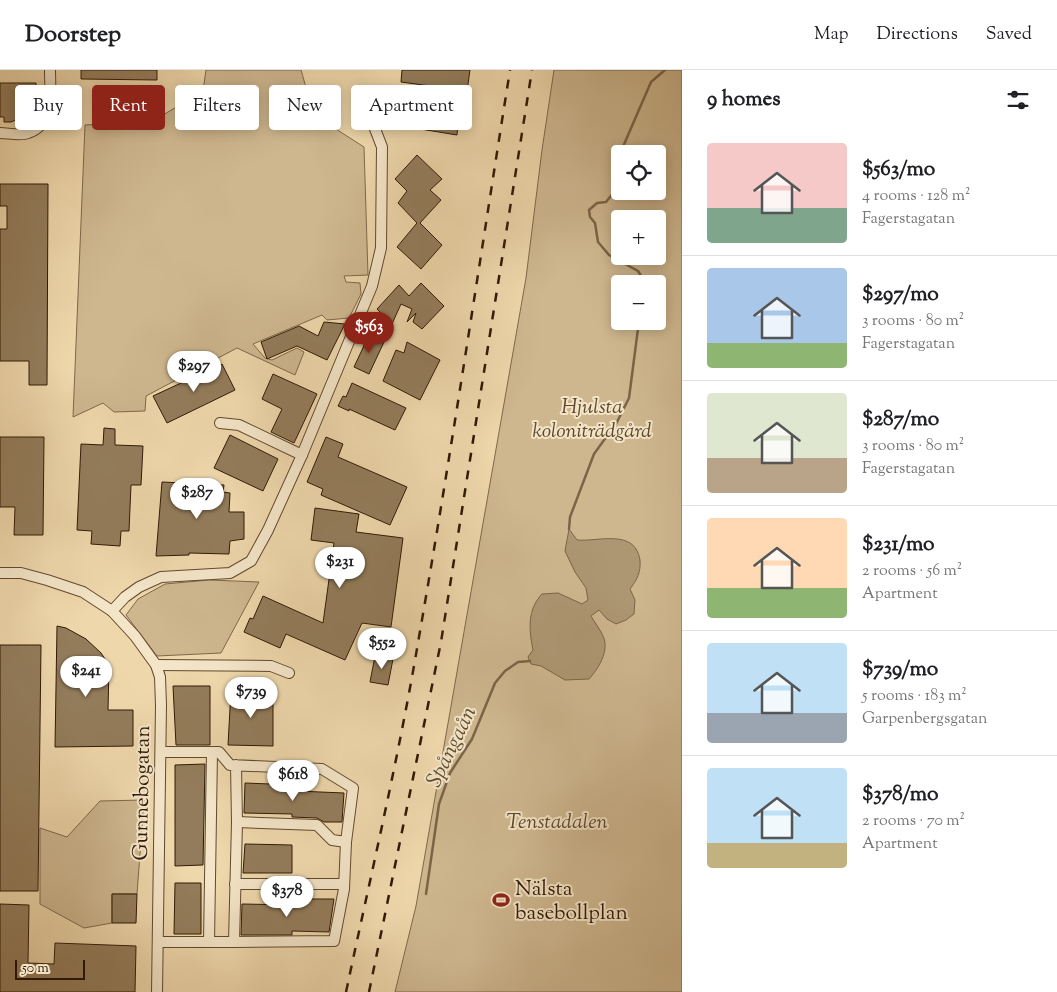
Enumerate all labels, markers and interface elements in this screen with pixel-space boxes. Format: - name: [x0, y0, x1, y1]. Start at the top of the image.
- text: Doorstep: [25, 18, 121, 52]
- text: Map: [814, 22, 849, 48]
- text: Directions: [877, 22, 958, 48]
- text: Saved: [986, 22, 1032, 48]
- chip: Buy: [15, 85, 82, 130]
- chip: Rent: [92, 85, 165, 130]
- chip: Filters: [175, 85, 259, 130]
- chip: New: [269, 85, 341, 130]
- chip: Apartment: [351, 85, 472, 130]
- text: 9 homes: [707, 85, 780, 115]
- icon: filters: [1004, 86, 1032, 114]
- map controls: [611, 145, 666, 330]
- button: locate: [611, 145, 666, 200]
- text: $563/mo: [862, 155, 935, 185]
- icon: home: [747, 163, 807, 223]
- text: 4 rooms · 128 m²: [862, 185, 970, 208]
- text: Fagerstagatan: [862, 208, 955, 231]
- button: +: [611, 210, 666, 265]
- button: −: [611, 275, 666, 330]
- text: $297/mo: [862, 280, 939, 310]
- icon: home: [747, 288, 807, 348]
- text: 3 rooms · 80 m²: [862, 310, 964, 333]
- pin: $563: [339, 312, 399, 354]
- text: $563: [355, 316, 383, 339]
- text: Fagerstagatan: [862, 333, 955, 356]
- pin: $297: [164, 350, 224, 393]
- text: $297: [178, 355, 210, 378]
- park label: Hjulsta koloniträdgård: [532, 393, 652, 447]
- text: $287/mo: [862, 405, 939, 435]
- icon: home: [747, 413, 807, 473]
- text: 3 rooms · 80 m²: [862, 435, 964, 458]
- text: Fagerstagatan: [862, 458, 955, 481]
- pin: $287: [167, 478, 227, 520]
- text: $287: [181, 482, 213, 505]
- text: $231/mo: [862, 530, 935, 560]
- icon: home: [747, 538, 807, 598]
- pin: $231: [310, 546, 370, 589]
- text: $231: [326, 551, 354, 574]
- text: 2 rooms · 56 m²: [862, 560, 962, 583]
- text: Apartment: [862, 583, 938, 606]
- pin: $552: [352, 628, 412, 670]
- text: $552: [368, 632, 396, 655]
- text: $739/mo: [862, 655, 938, 685]
- pin: $241: [56, 656, 116, 698]
- text: $241: [71, 660, 101, 683]
- icon: home: [747, 663, 807, 723]
- pin: $739: [221, 676, 281, 719]
- text: $739: [236, 681, 266, 704]
- text: 5 rooms · 183 m²: [862, 685, 967, 708]
- water label: Spångaån: [419, 701, 486, 793]
- text: Garpenbergsgatan: [862, 708, 988, 731]
- street label: Gunnebogatan: [127, 725, 159, 861]
- pin: $618: [263, 760, 323, 802]
- text: $618: [278, 764, 308, 787]
- text: $378/mo: [862, 780, 938, 810]
- icon: home: [747, 788, 807, 848]
- park label: Tenstadalen: [506, 808, 608, 838]
- text: 2 rooms · 70 m²: [862, 810, 965, 833]
- text: Apartment: [862, 833, 938, 856]
- place label: Nälsta basebollplan: [515, 875, 628, 929]
- pin: $378: [257, 876, 317, 918]
- text: $378: [271, 880, 303, 903]
- sports icon: Nälsta basebollplan: [491, 890, 511, 910]
- scale bar: [15, 957, 85, 980]
- text: 50 m: [22, 959, 49, 979]

